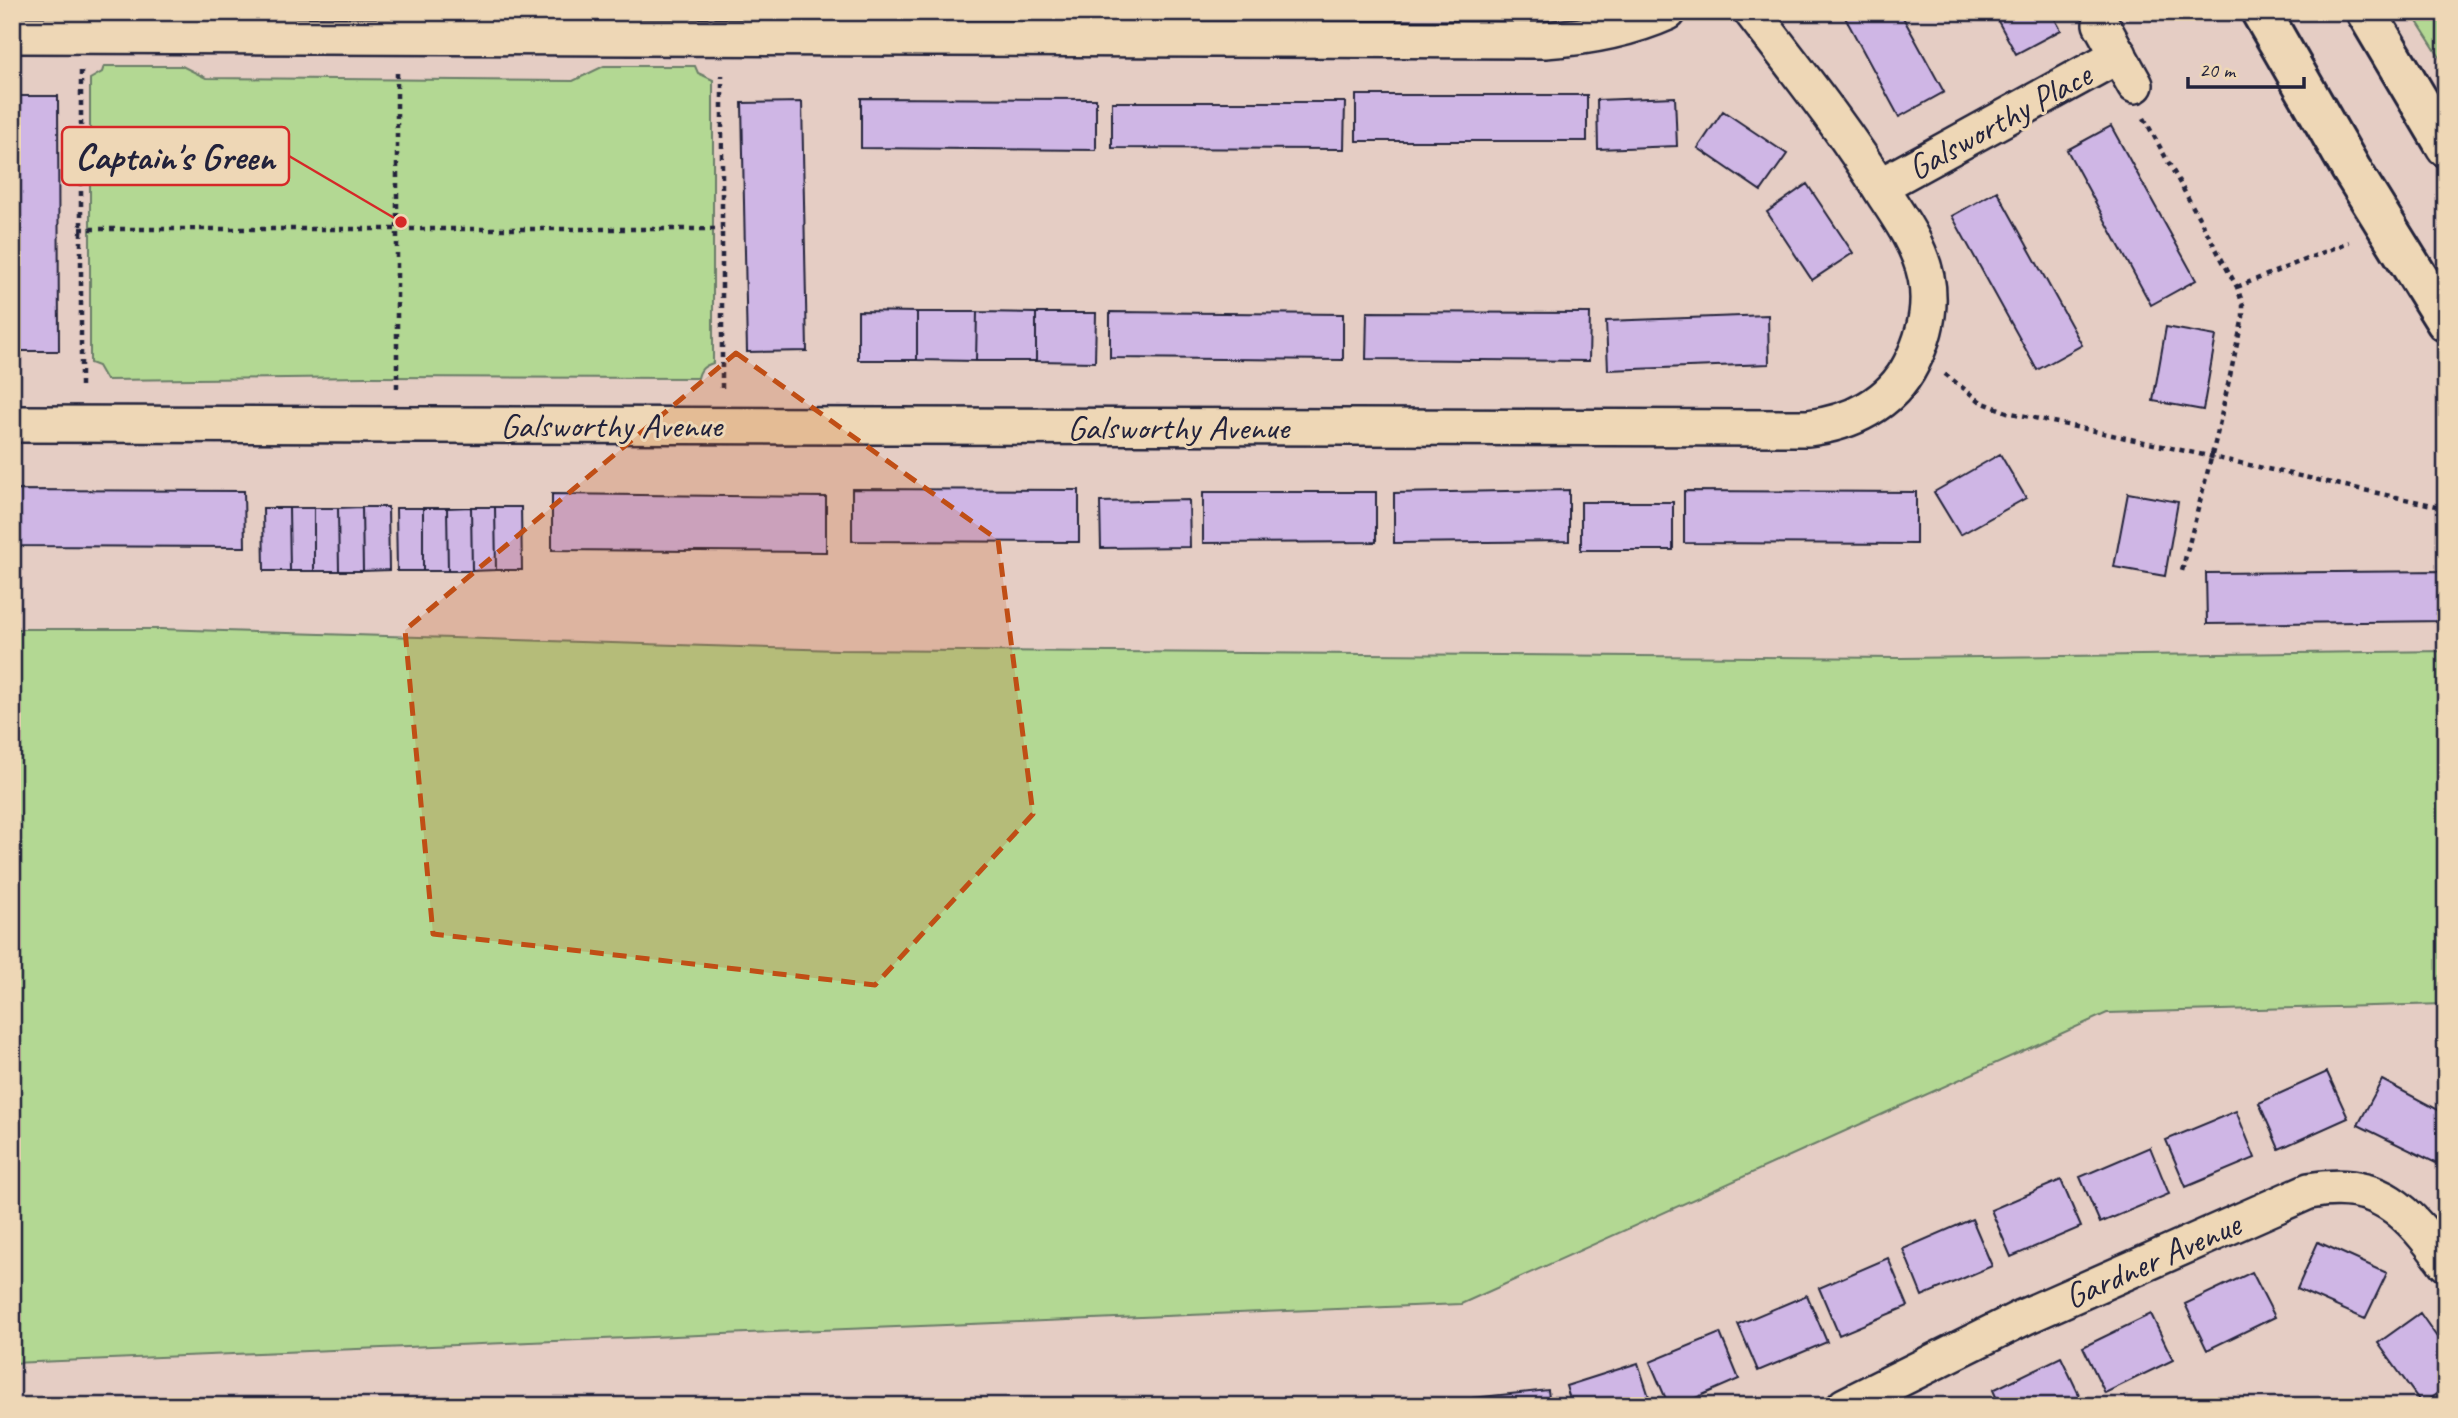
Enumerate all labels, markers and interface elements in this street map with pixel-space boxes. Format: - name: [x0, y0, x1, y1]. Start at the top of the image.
- scale bar: [2188, 46, 2304, 90]
- street label: Galsworthy Place: [1900, 51, 2101, 190]
- text: 20 m: [2199, 57, 2237, 83]
- callout: Captain's Green: [62, 127, 289, 185]
- text: Captain's Green: [75, 133, 277, 180]
- street label: Galsworthy Avenue: [500, 403, 724, 448]
- street label: Galsworthy Avenue: [1067, 405, 1291, 450]
- street label: Gardner Avenue: [2057, 1201, 2249, 1319]

